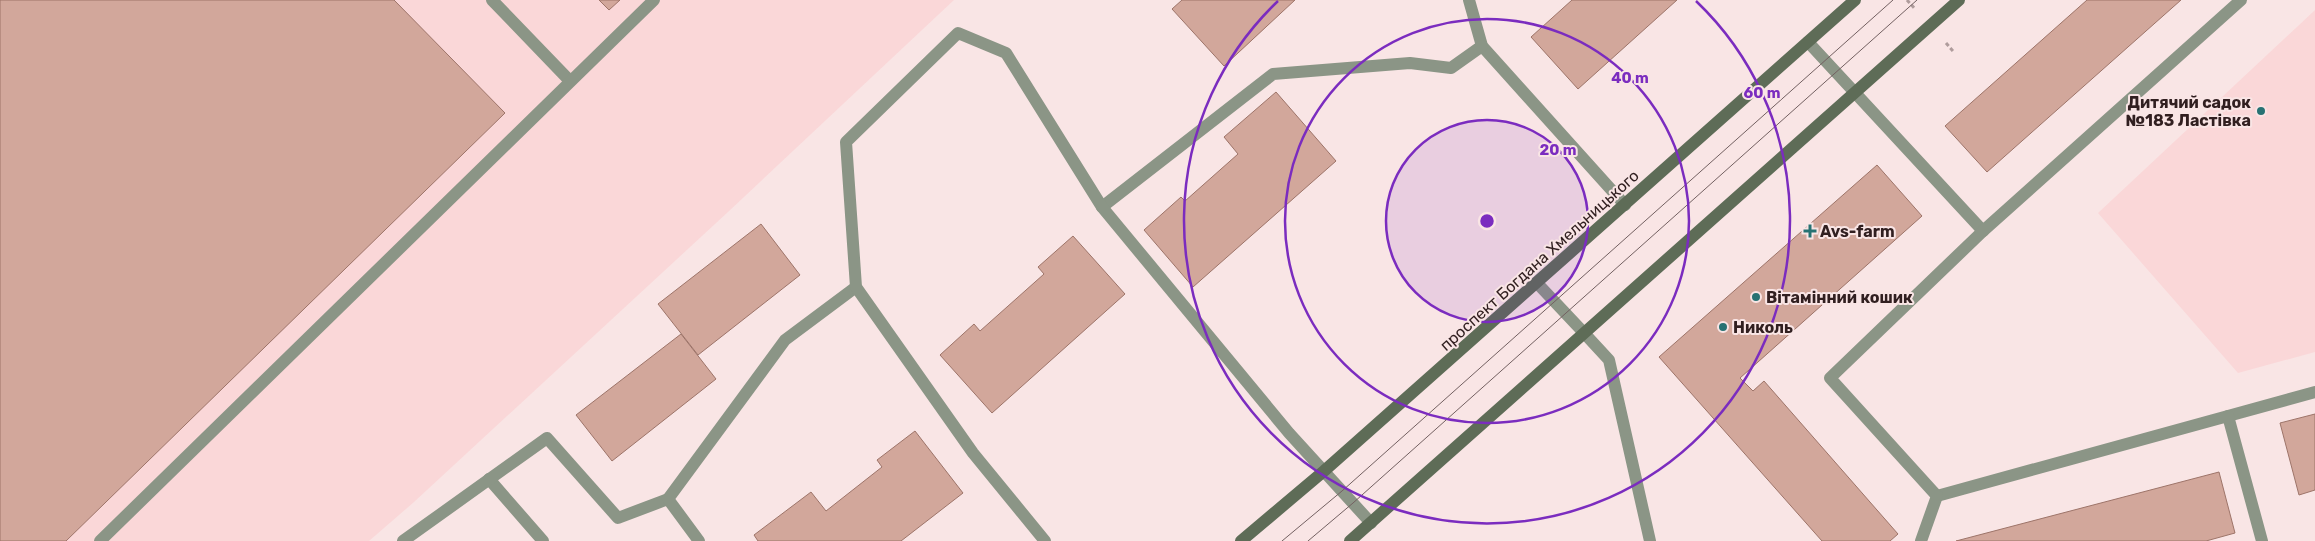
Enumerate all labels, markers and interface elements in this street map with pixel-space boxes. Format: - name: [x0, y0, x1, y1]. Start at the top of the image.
- text: 40 m: [1611, 69, 1649, 87]
- text: 60 m: [1744, 84, 1780, 102]
- place label: Дитячий садок №183 Ластівка: [2125, 93, 2251, 130]
- marker: Дитячий садок №183 Ластівка: [2255, 105, 2267, 117]
- text: 20 m: [1540, 141, 1576, 159]
- street label: проспект Богдана Хмельницького: [1436, 166, 1643, 355]
- centre of rings: [1478, 212, 1496, 230]
- place label: Avs-farm: [1820, 222, 1895, 241]
- marker: Avs-farm: [1804, 225, 1816, 237]
- place label: Вітамінний кошик: [1766, 288, 1913, 307]
- marker: Вітамінний кошик: [1750, 291, 1762, 303]
- place label: Николь: [1733, 318, 1793, 337]
- marker: Николь: [1717, 321, 1729, 333]

